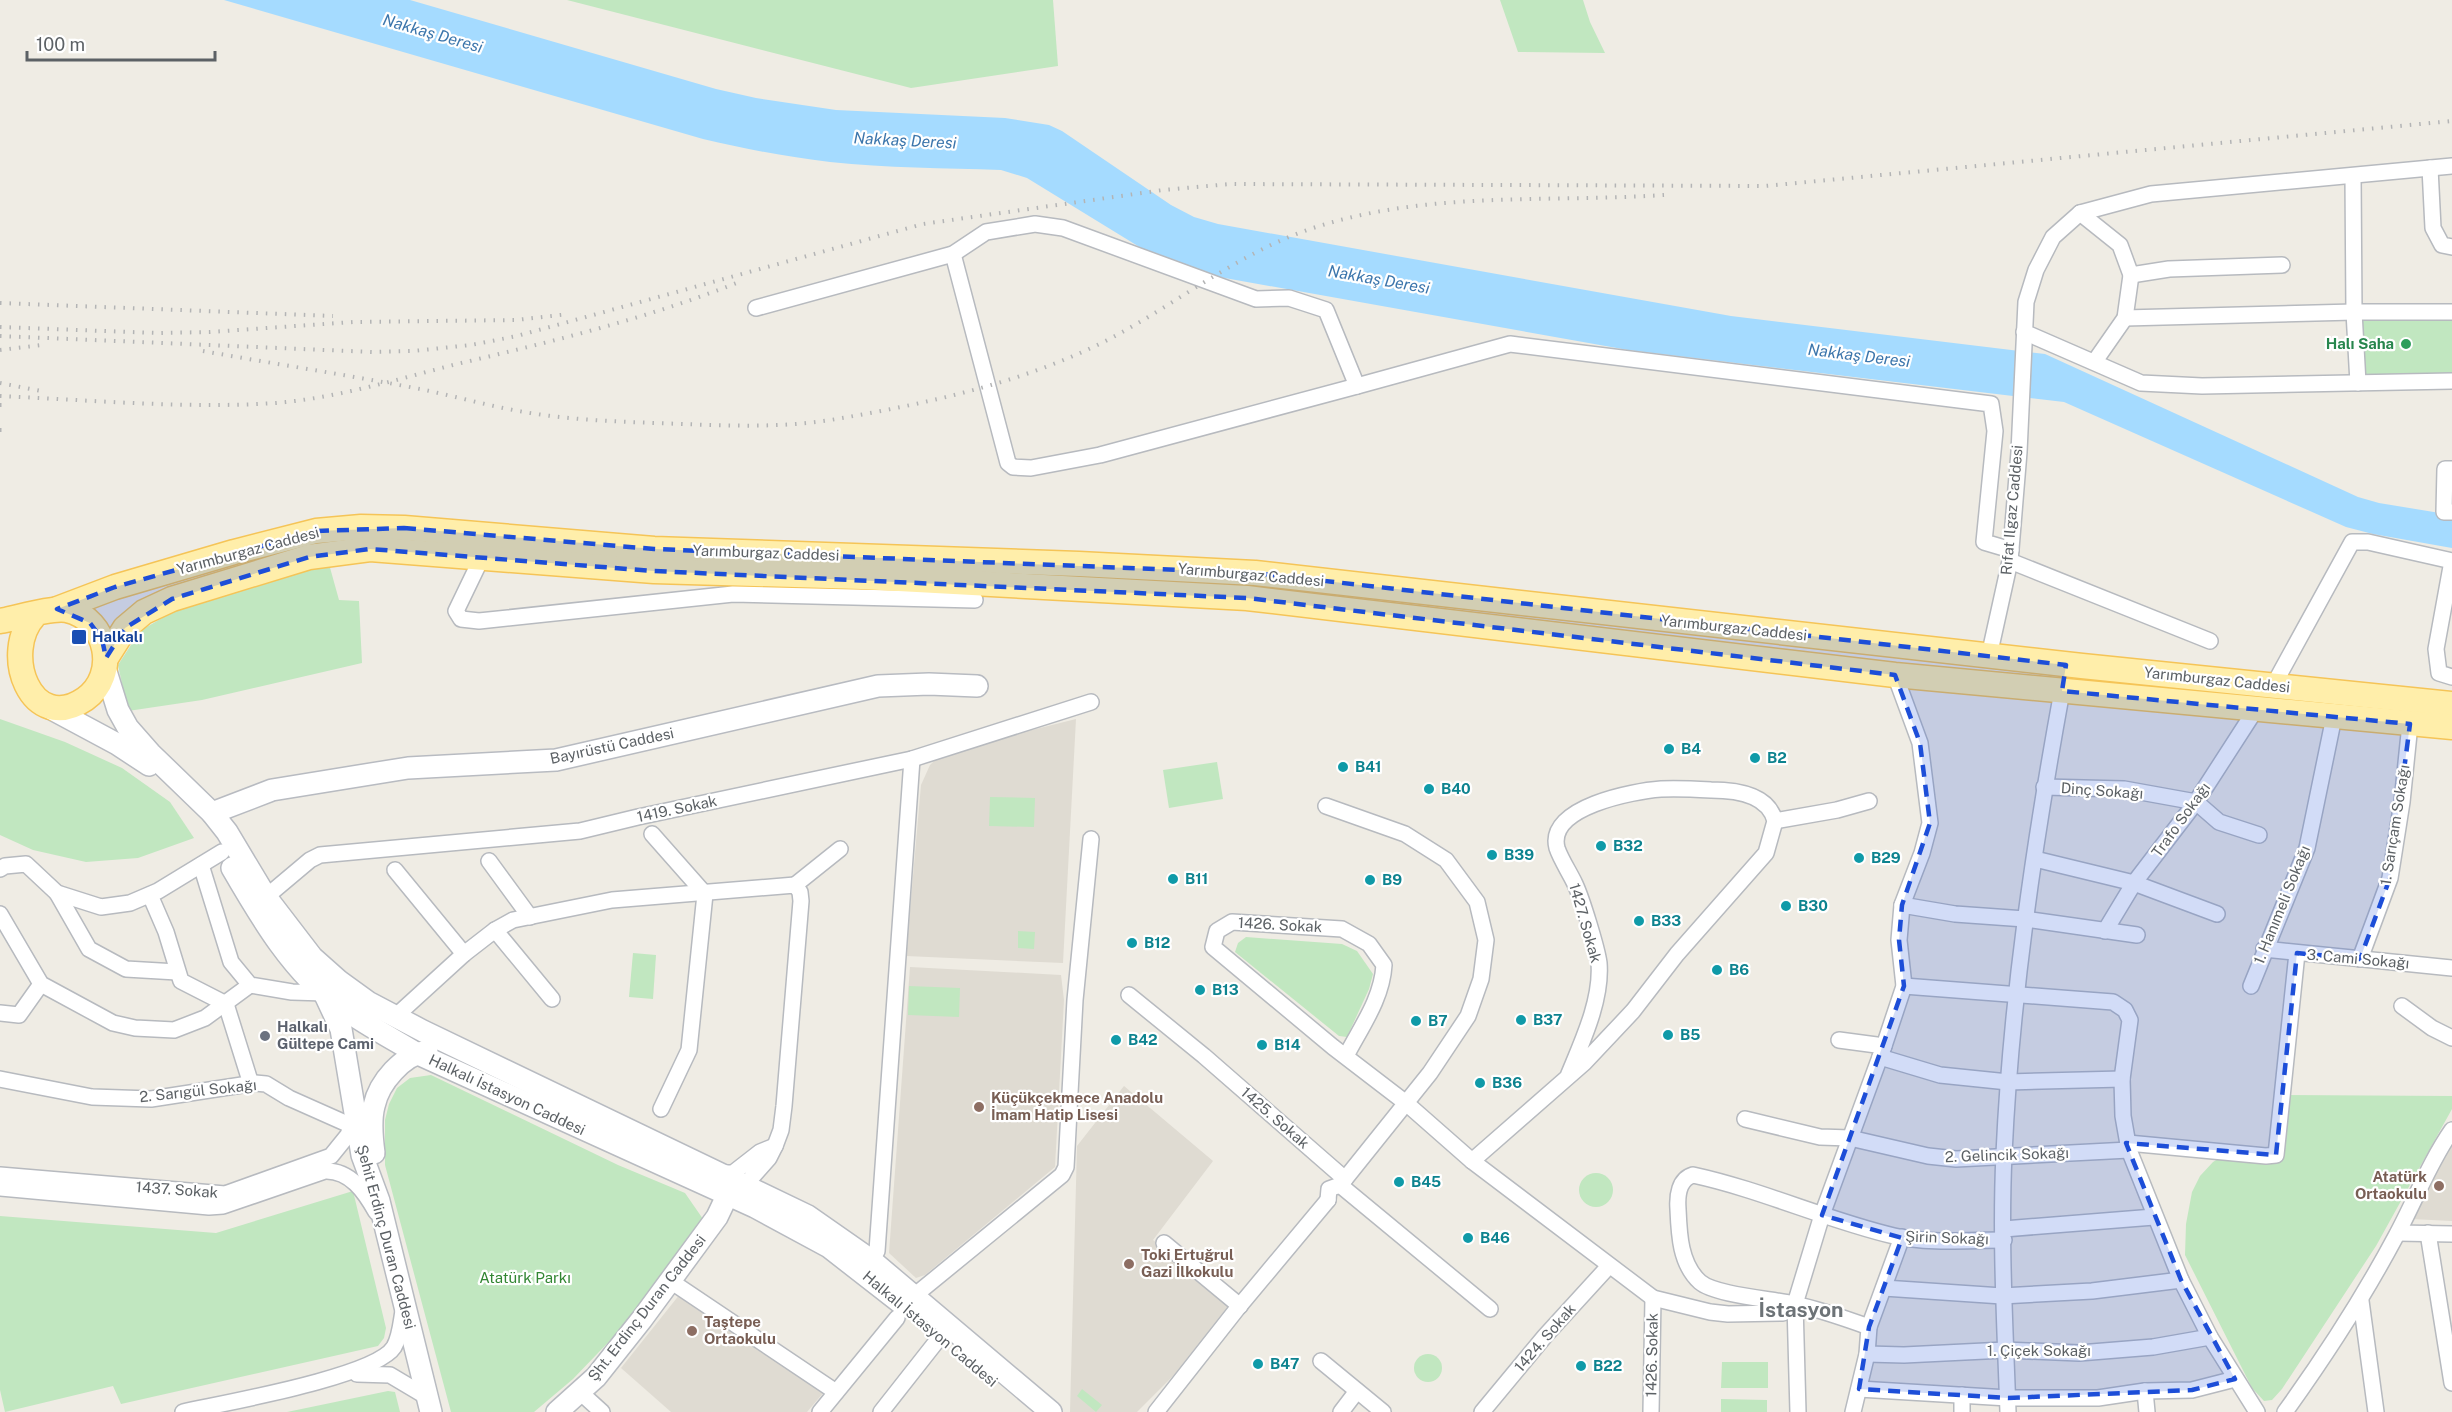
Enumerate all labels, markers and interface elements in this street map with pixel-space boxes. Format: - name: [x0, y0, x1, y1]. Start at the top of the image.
- water label: Nakkaş Deresi: [381, 10, 485, 57]
- scale bar: [27, 24, 214, 62]
- text: 100 m: [36, 34, 85, 55]
- water label: Nakkaş Deresi: [853, 128, 957, 153]
- water label: Nakkaş Deresi: [1327, 261, 1431, 298]
- place label: Halı Saha: [2326, 335, 2394, 352]
- marker: Halı Saha: [2399, 337, 2413, 351]
- water label: Nakkaş Deresi: [1807, 340, 1911, 371]
- street label: Rıfat Ilgaz Caddesi: [1997, 444, 2026, 576]
- street label: Yarımburgaz Caddesi: [175, 523, 321, 578]
- street label: Yarımburgaz Caddesi: [692, 541, 840, 564]
- street label: Yarımburgaz Caddesi: [1177, 560, 1325, 589]
- street label: Yarımburgaz Caddesi: [1660, 611, 1808, 644]
- marker: Halkalı: [70, 628, 88, 646]
- place label: Halkalı: [92, 628, 143, 645]
- street label: Yarımburgaz Caddesi: [2143, 663, 2291, 696]
- street label: Bayırüstü Caddesi: [548, 724, 675, 767]
- place label: B4: [1681, 740, 1701, 757]
- marker: B4: [1662, 742, 1676, 756]
- place label: B2: [1767, 749, 1787, 766]
- marker: B2: [1748, 751, 1762, 765]
- place label: B41: [1355, 758, 1382, 775]
- marker: B41: [1336, 760, 1350, 774]
- street label: 1. Sarıçam Sokağı: [2377, 763, 2412, 886]
- street label: Dinç Sokağı: [2060, 779, 2144, 802]
- street label: Trafo Sokağı: [2148, 779, 2213, 860]
- place label: B40: [1441, 780, 1471, 797]
- marker: B40: [1422, 782, 1436, 796]
- street label: 1419. Sokak: [635, 792, 718, 825]
- place label: B32: [1613, 837, 1643, 854]
- marker: B32: [1594, 839, 1608, 853]
- street label: 1. Hanımeli Sokağı: [2250, 843, 2313, 967]
- place label: B39: [1504, 846, 1534, 863]
- marker: B39: [1485, 848, 1499, 862]
- place label: B29: [1871, 849, 1901, 866]
- marker: B29: [1852, 851, 1866, 865]
- place label: B11: [1185, 870, 1208, 887]
- place label: B9: [1382, 871, 1402, 888]
- marker: B11: [1166, 872, 1180, 886]
- marker: B9: [1363, 873, 1377, 887]
- street label: 1427. Sokak: [1566, 881, 1605, 965]
- place label: B30: [1798, 897, 1828, 914]
- marker: B30: [1779, 899, 1793, 913]
- place label: B33: [1651, 912, 1681, 929]
- street label: 1426. Sokak: [1238, 914, 1323, 935]
- marker: B33: [1632, 914, 1646, 928]
- place label: B12: [1144, 934, 1170, 951]
- marker: B12: [1125, 936, 1139, 950]
- street label: 3. Cami Sokağı: [2306, 946, 2410, 971]
- place label: B6: [1729, 961, 1749, 978]
- marker: B6: [1710, 963, 1724, 977]
- place label: B13: [1212, 981, 1239, 998]
- marker: B13: [1193, 983, 1207, 997]
- place label: B37: [1533, 1011, 1562, 1028]
- place label: B7: [1428, 1012, 1448, 1029]
- marker: B37: [1514, 1013, 1528, 1027]
- marker: B7: [1409, 1014, 1423, 1028]
- place label: Halkalı Gültepe Cami: [277, 1018, 374, 1052]
- place label: B5: [1680, 1026, 1700, 1043]
- marker: B5: [1661, 1028, 1675, 1042]
- marker: Halkalı Gültepe Cami: [258, 1029, 272, 1043]
- place label: B42: [1128, 1031, 1158, 1048]
- marker: B42: [1109, 1033, 1123, 1047]
- place label: B14: [1274, 1036, 1301, 1053]
- marker: B14: [1255, 1038, 1269, 1052]
- street label: Halkalı İstasyon Caddesi: [426, 1050, 589, 1138]
- place label: B36: [1492, 1074, 1522, 1091]
- street label: 2. Sarıgül Sokağı: [139, 1076, 257, 1105]
- marker: B36: [1473, 1076, 1487, 1090]
- street label: 1425. Sokak: [1238, 1083, 1313, 1152]
- place label: Küçükçekmece Anadolu İmam Hatip Lisesi: [991, 1089, 1163, 1123]
- marker: Küçükçekmece Anadolu İmam Hatip Lisesi: [972, 1100, 986, 1114]
- street label: Şehit Erdinç Duran Caddesi: [354, 1143, 419, 1331]
- street label: 2. Gelincik Sokağı: [1945, 1144, 2069, 1165]
- place label: Atatürk Ortaokulu: [2355, 1168, 2427, 1202]
- place label: B45: [1411, 1173, 1441, 1190]
- marker: B45: [1392, 1175, 1406, 1189]
- street label: 1437. Sokak: [135, 1178, 219, 1201]
- marker: Atatürk Ortaokulu: [2432, 1179, 2446, 1193]
- street label: Şirin Sokağı: [1905, 1228, 1989, 1247]
- place label: B46: [1480, 1229, 1510, 1246]
- street label: Şht. Erdinç Duran Caddesi: [584, 1231, 709, 1384]
- marker: B46: [1461, 1231, 1475, 1245]
- place label: Toki Ertuğrul Gazi İlkokulu: [1141, 1246, 1234, 1280]
- marker: Toki Ertuğrul Gazi İlkokulu: [1122, 1257, 1136, 1271]
- street label: Halkalı İstasyon Caddesi: [860, 1267, 1002, 1390]
- park label: Atatürk Parkı: [479, 1269, 571, 1286]
- district label: İstasyon: [1758, 1297, 1844, 1322]
- street label: 1424. Sokak: [1511, 1300, 1579, 1375]
- place label: Taştepe Ortaokulu: [704, 1313, 776, 1347]
- street label: 1426. Sokak: [1642, 1313, 1661, 1397]
- marker: Taştepe Ortaokulu: [685, 1324, 699, 1338]
- street label: 1. Çiçek Sokağı: [1987, 1342, 2091, 1359]
- place label: B47: [1270, 1355, 1300, 1372]
- marker: B47: [1251, 1357, 1265, 1371]
- place label: B22: [1593, 1357, 1622, 1374]
- marker: B22: [1574, 1359, 1588, 1373]

